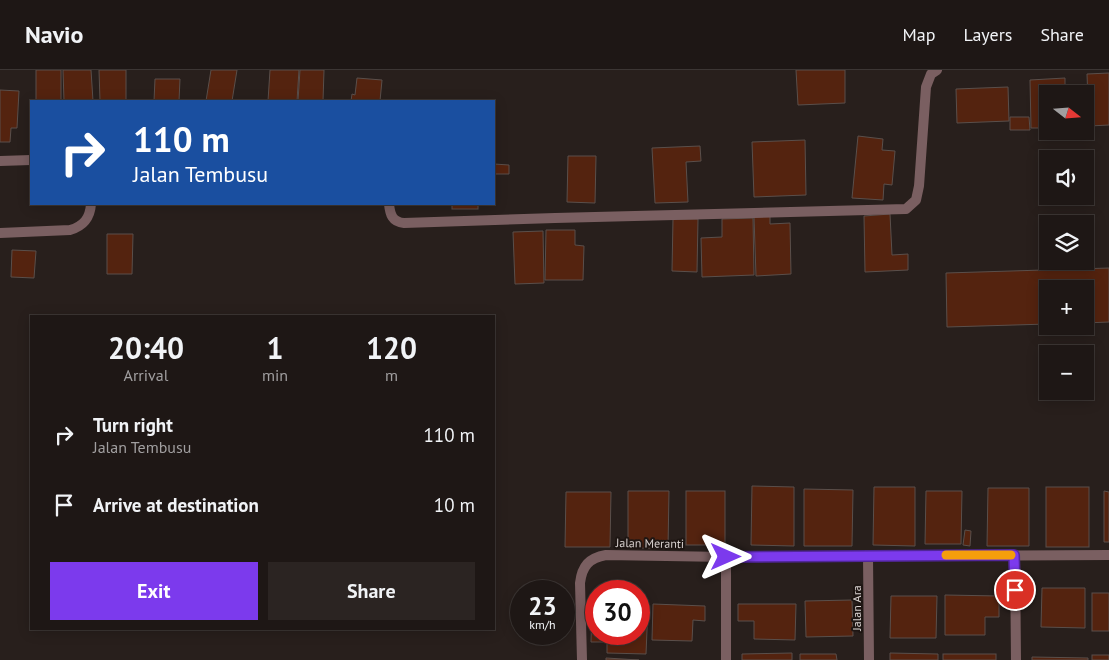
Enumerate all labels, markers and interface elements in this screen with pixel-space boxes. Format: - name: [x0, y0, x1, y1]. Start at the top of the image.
- text: Navio: [25, 19, 83, 50]
- text: Map: [903, 23, 935, 46]
- text: Layers: [963, 23, 1012, 46]
- text: Share: [1040, 23, 1084, 46]
- north arrow: [1039, 85, 1094, 140]
- map controls: [1039, 85, 1094, 400]
- text: 110 m: [133, 116, 230, 162]
- icon: right: [50, 120, 115, 185]
- button: sound: [1039, 150, 1094, 205]
- text: Jalan Tembusu: [133, 160, 268, 188]
- button: layers: [1039, 215, 1094, 270]
- button: +: [1039, 280, 1094, 335]
- text: 20:40: [108, 328, 184, 367]
- text: 1: [267, 328, 284, 367]
- text: 120: [366, 328, 417, 367]
- button: −: [1039, 345, 1094, 400]
- text: Arrival: [124, 365, 168, 385]
- text: min: [262, 365, 288, 385]
- text: m: [385, 365, 398, 385]
- text: Turn right: [93, 413, 173, 437]
- icon: right: [50, 421, 78, 449]
- text: 110 m: [423, 423, 475, 447]
- text: Jalan Tembusu: [93, 437, 191, 457]
- icon: arrive: [50, 491, 78, 519]
- text: Arrive at destination: [93, 493, 259, 517]
- text: 10 m: [434, 493, 475, 517]
- position arrow: [699, 530, 751, 582]
- street label: Jalan Meranti: [615, 535, 684, 551]
- button: Exit: [50, 562, 258, 620]
- button: Share: [268, 562, 475, 620]
- pin: [994, 569, 1036, 611]
- icon: arrive: [1001, 576, 1029, 604]
- speed limit sign: 30: [585, 580, 650, 645]
- street label: Jalan Ara: [849, 585, 864, 632]
- text: 23: [528, 590, 557, 622]
- text: km/h: [529, 617, 556, 632]

